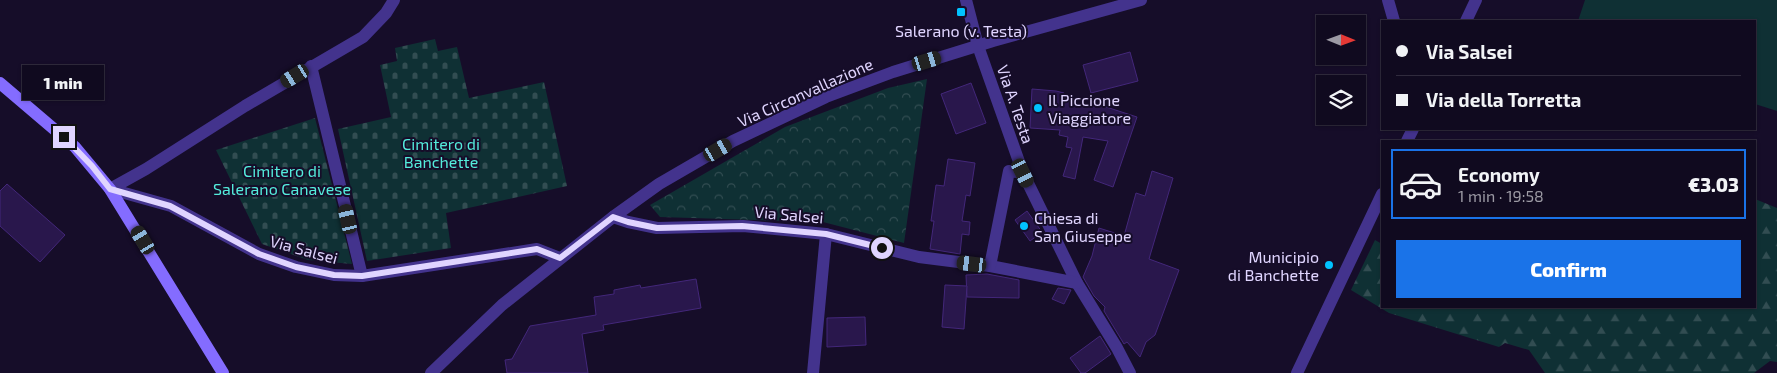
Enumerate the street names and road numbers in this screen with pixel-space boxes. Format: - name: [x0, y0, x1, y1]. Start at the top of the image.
- street label: Via Circonvallazione: [734, 54, 876, 130]
- street label: Via A. Testa: [994, 62, 1038, 146]
- street label: Via Salsei: [754, 202, 824, 226]
- street label: Via Salsei: [268, 231, 340, 267]

